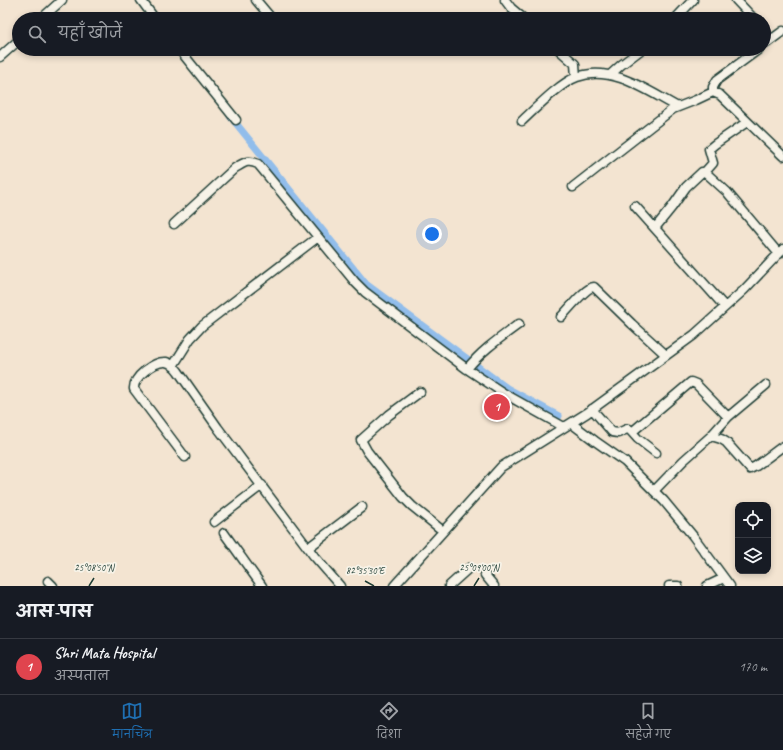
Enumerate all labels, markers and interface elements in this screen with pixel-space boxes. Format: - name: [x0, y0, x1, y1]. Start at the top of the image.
- search box: [12, 12, 771, 56]
- icon: search: [26, 23, 48, 45]
- text: यहाँ खोजें: [58, 24, 122, 43]
- your location: [422, 224, 442, 244]
- pin: 1: [484, 392, 510, 422]
- map controls: [735, 502, 771, 574]
- button: locate: [735, 502, 771, 538]
- button: layers: [735, 538, 771, 574]
- text: 25°08'50"N: [74, 561, 116, 574]
- text: 25°09'00"N: [459, 561, 501, 574]
- text: 82°35'30"E: [346, 564, 386, 577]
- text: आस-पास: [16, 601, 92, 622]
- text: Shri Mata Hospital: [54, 644, 155, 663]
- text: 1: [26, 659, 32, 675]
- text: 170 m: [739, 659, 767, 675]
- text: अस्पताल: [54, 668, 109, 684]
- tab: मानचित्र: [112, 700, 152, 746]
- tab: दिशा: [376, 700, 401, 746]
- tab: सहेजे गए: [625, 700, 671, 746]

